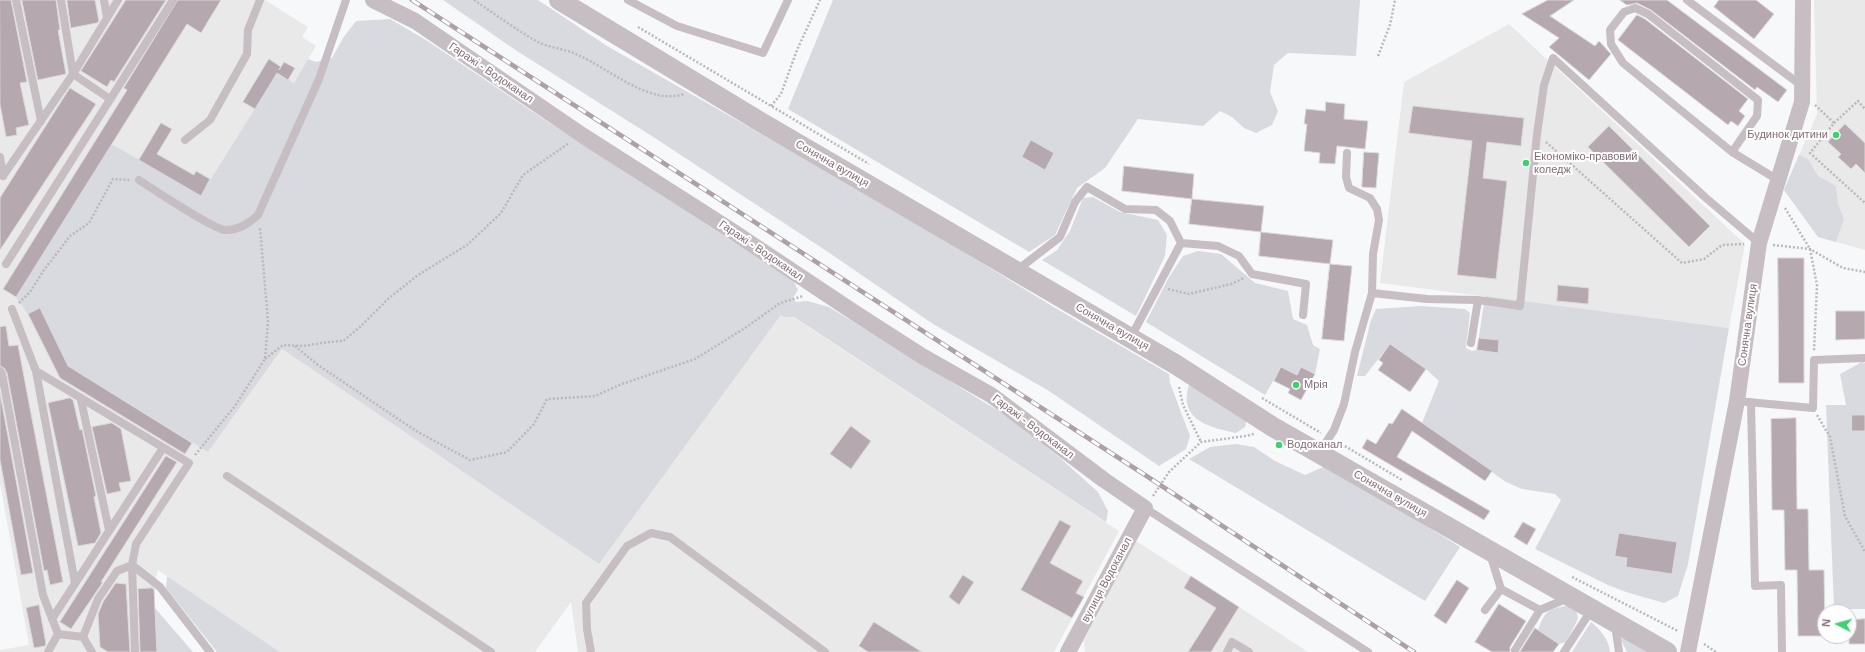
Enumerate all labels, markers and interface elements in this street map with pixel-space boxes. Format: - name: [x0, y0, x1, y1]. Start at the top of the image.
- street label: Гаражі - Водоканал: [446, 40, 536, 106]
- place label: Будинок дитини: [1747, 128, 1828, 142]
- marker: Будинок дитини: [1831, 130, 1841, 140]
- street label: Сонячна вулиця: [793, 138, 871, 190]
- place label: Економіко-правовий коледж: [1534, 150, 1637, 176]
- marker: Економіко-правовий коледж: [1521, 158, 1531, 168]
- street label: Гаражі - Водоканал: [716, 218, 806, 284]
- street label: Сонячна вулиця: [1736, 283, 1760, 367]
- street label: Сонячна вулиця: [1073, 301, 1151, 353]
- place label: Мрія: [1304, 378, 1328, 392]
- marker: Мрія: [1291, 380, 1301, 390]
- street label: Гаражі - Водоканал: [990, 392, 1076, 462]
- place label: Водоканал: [1287, 438, 1343, 452]
- marker: Водоканал: [1274, 440, 1284, 450]
- street label: Сонячна вулиця: [1351, 468, 1429, 520]
- street label: вулиця Водоканал: [1079, 535, 1135, 625]
- north arrow: [1817, 604, 1857, 644]
- text: N: [1820, 618, 1832, 627]

